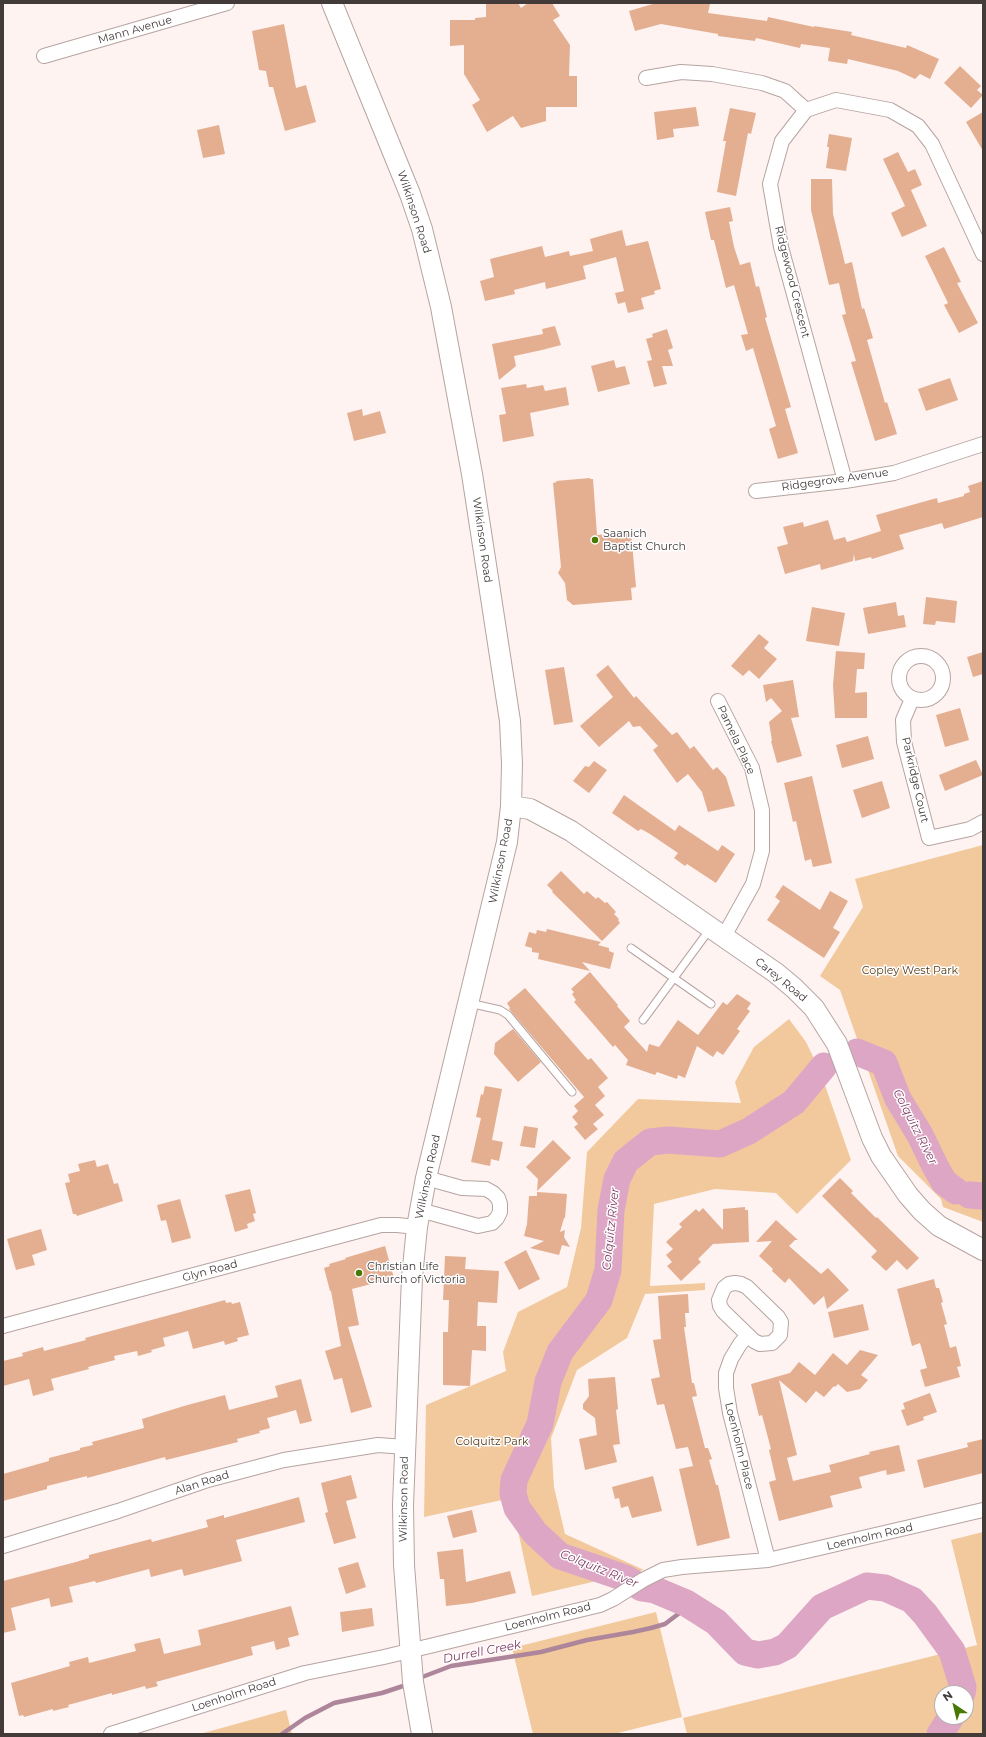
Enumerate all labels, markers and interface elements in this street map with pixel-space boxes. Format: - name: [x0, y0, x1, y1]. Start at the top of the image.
- street label: Mann Avenue: [97, 13, 173, 47]
- street label: Wilkinson Road: [394, 169, 434, 255]
- street label: Ridgewood Crescent: [772, 225, 812, 339]
- street label: Ridgegrove Avenue: [781, 466, 889, 494]
- street label: Wilkinson Road: [469, 496, 495, 584]
- place label: Saanich Baptist Church: [603, 527, 686, 553]
- marker: Saanich Baptist Church: [590, 535, 600, 545]
- street label: Pamela Place: [714, 703, 758, 777]
- street label: Parkridge Court: [899, 736, 931, 824]
- street label: Wilkinson Road: [486, 817, 516, 905]
- street label: Carey Road: [753, 955, 809, 1005]
- park label: Copley West Park: [862, 964, 958, 978]
- water label: Colquitz River: [890, 1087, 940, 1167]
- street label: Wilkinson Road: [413, 1133, 443, 1221]
- water label: Colquitz River: [600, 1187, 622, 1271]
- street label: Glyn Road: [181, 1257, 239, 1285]
- place label: Christian Life Church of Victoria: [367, 1260, 465, 1286]
- marker: Christian Life Church of Victoria: [354, 1268, 364, 1278]
- street label: Loenholm Place: [722, 1401, 756, 1491]
- park label: Colquitz Park: [455, 1435, 529, 1449]
- street label: Wilkinson Road: [397, 1456, 411, 1542]
- street label: Alan Road: [173, 1468, 231, 1498]
- street label: Loenholm Road: [826, 1521, 914, 1553]
- water label: Colquitz River: [558, 1547, 640, 1591]
- street label: Loenholm Road: [504, 1600, 592, 1634]
- water label: Durrell Creek: [442, 1637, 522, 1667]
- street label: Loenholm Road: [190, 1675, 278, 1715]
- north arrow: [934, 1685, 974, 1725]
- text: N: [940, 1688, 955, 1704]

